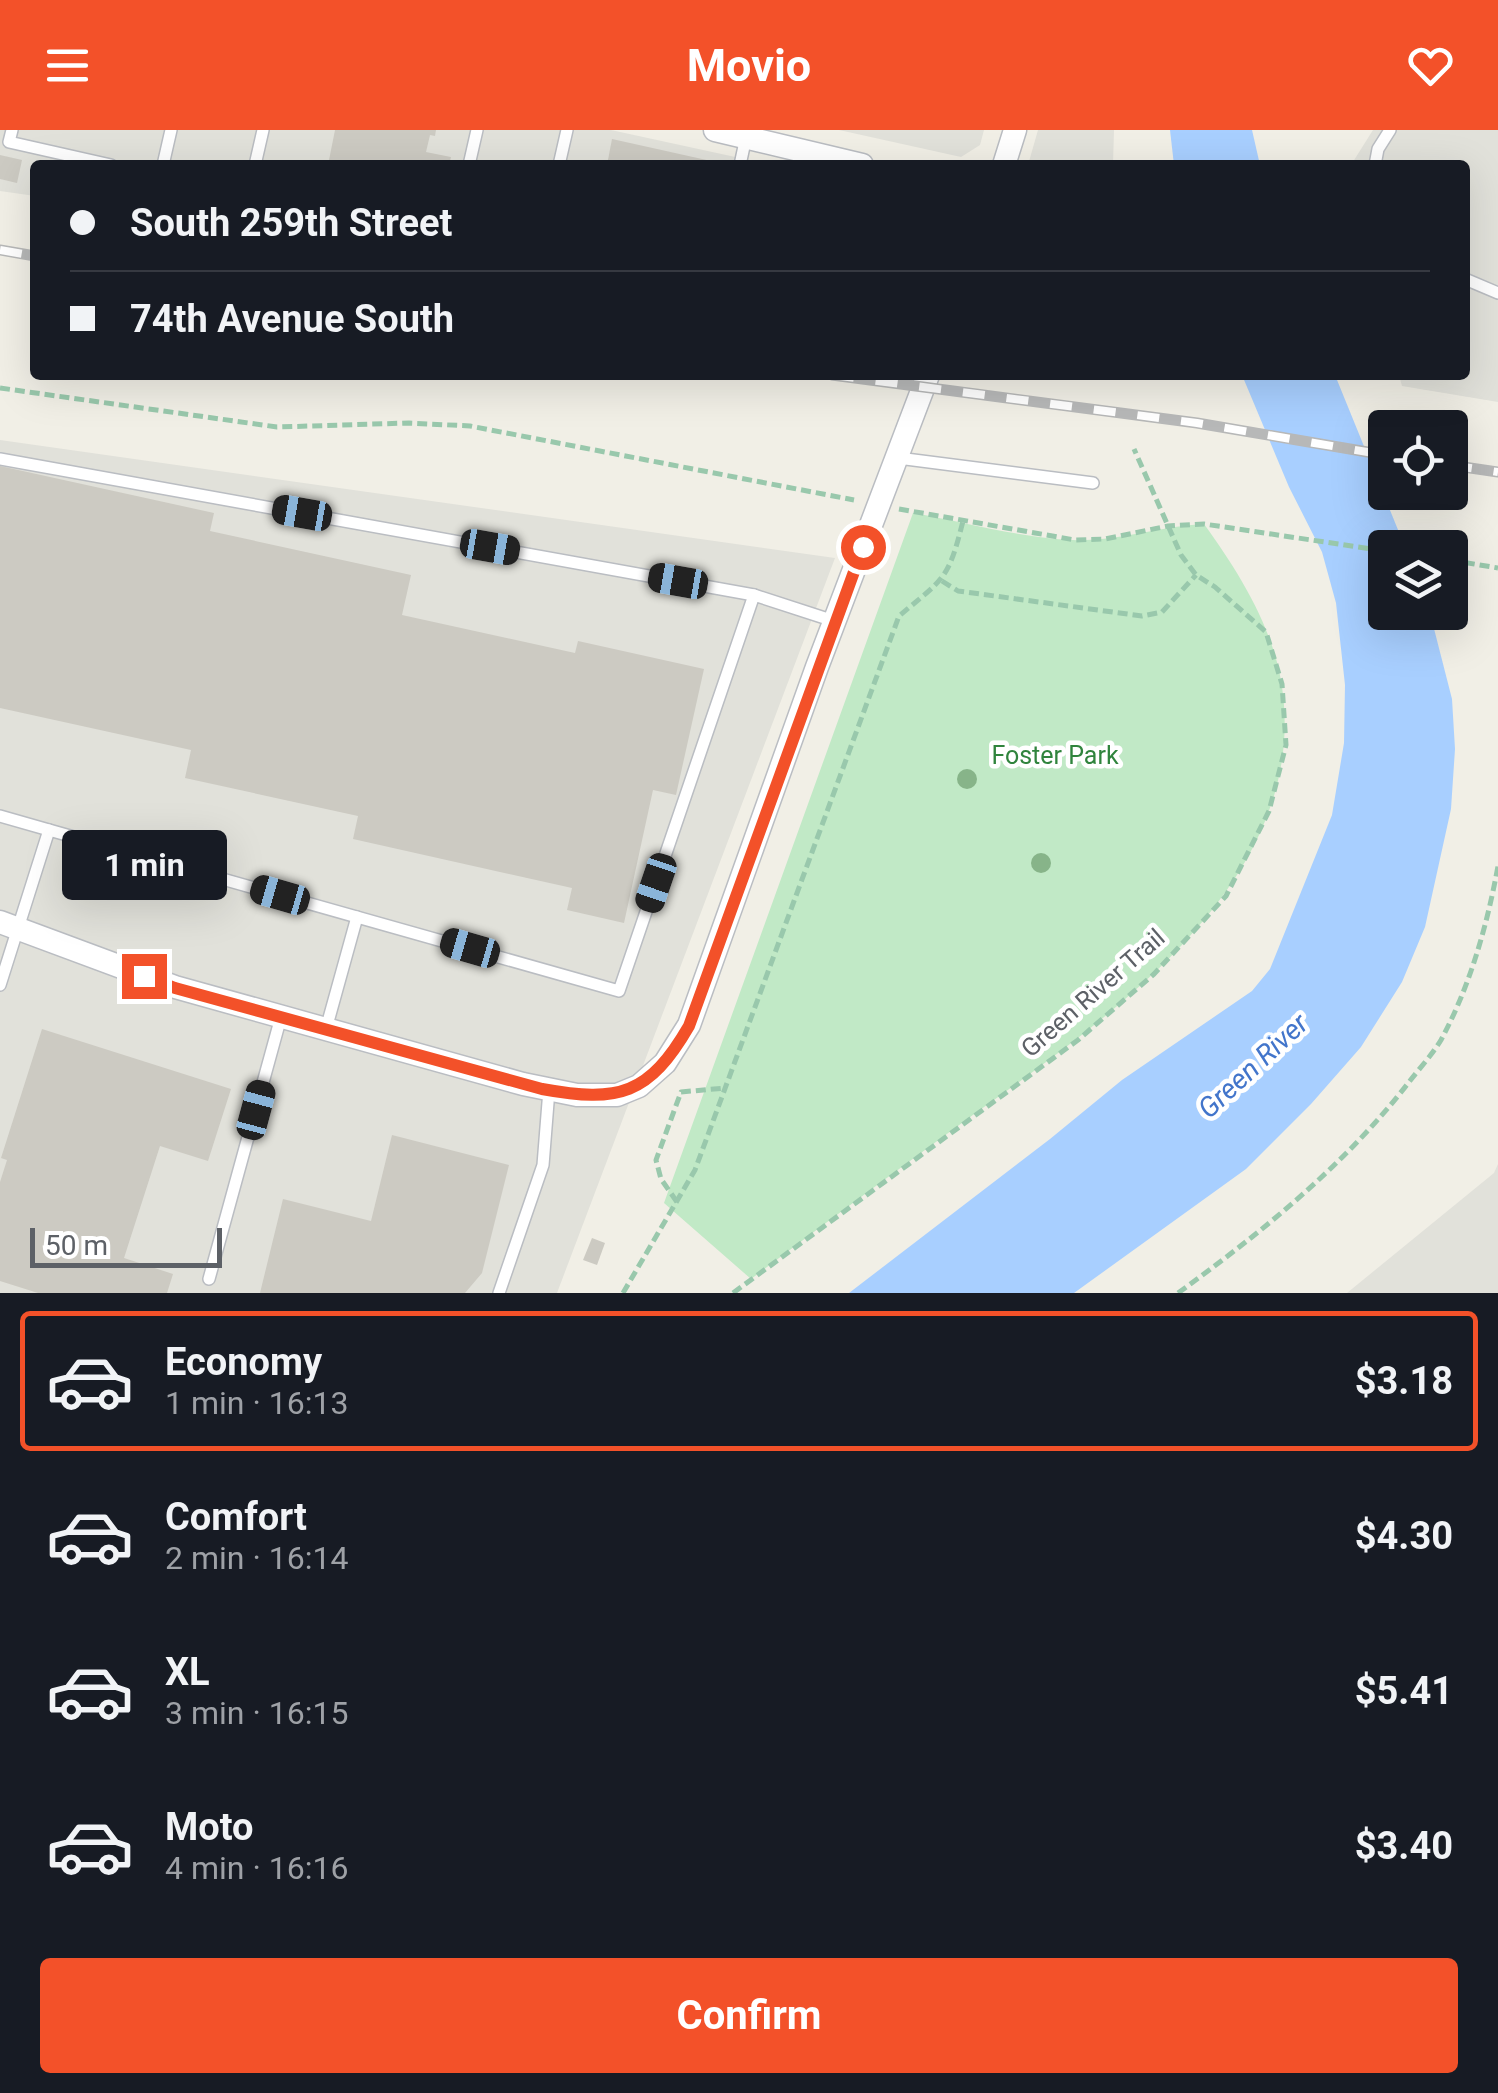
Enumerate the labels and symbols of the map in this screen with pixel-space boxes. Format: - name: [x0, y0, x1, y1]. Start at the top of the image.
- car: [270, 493, 334, 533]
- route start: [841, 525, 886, 570]
- car: [458, 527, 522, 567]
- car: [646, 561, 710, 601]
- park label: Foster Park: [991, 741, 1119, 770]
- callout: 1 min: [62, 831, 226, 901]
- car: [632, 850, 680, 916]
- car: [247, 872, 313, 918]
- street label: Green River Trail: [1015, 923, 1171, 1063]
- car: [437, 925, 503, 971]
- route end: [122, 954, 167, 999]
- water label: Green River: [1191, 1006, 1315, 1125]
- car: [234, 1077, 278, 1143]
- scale bar: [30, 1223, 222, 1268]

